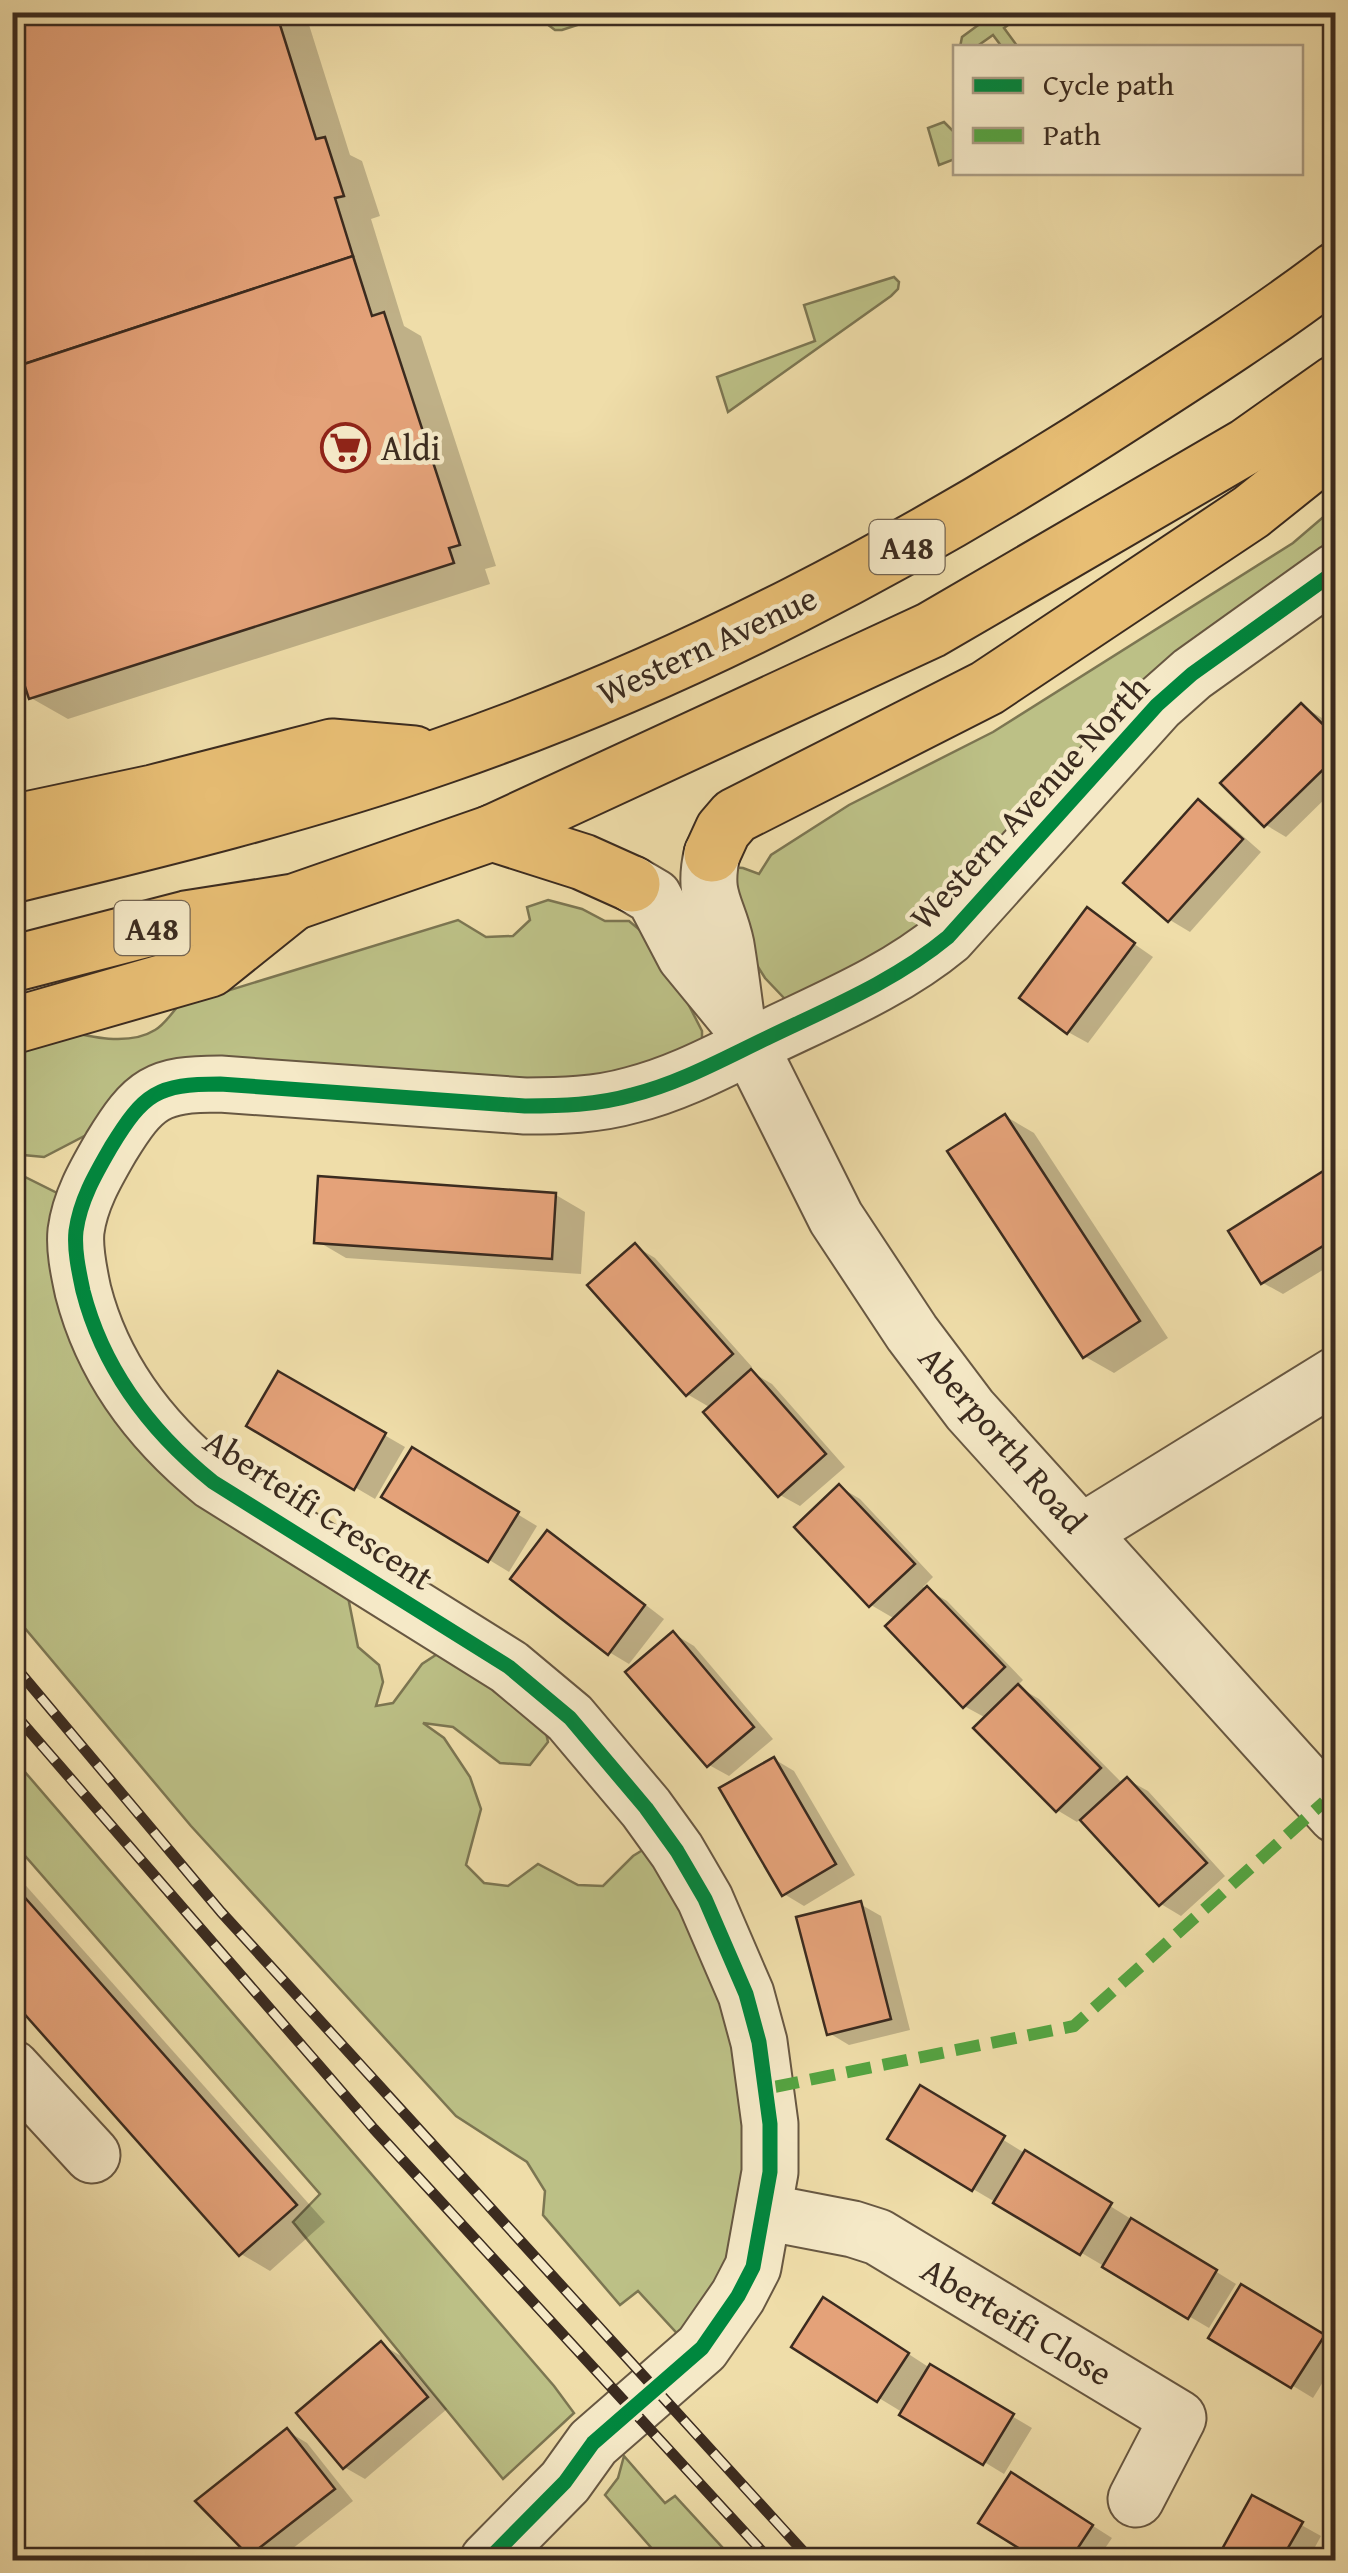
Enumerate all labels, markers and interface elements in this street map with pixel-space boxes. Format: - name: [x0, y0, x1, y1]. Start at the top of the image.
- legend: [953, 45, 1303, 175]
- text: Cycle path: [1043, 62, 1174, 106]
- text: Path: [1043, 112, 1101, 156]
- supermarket icon: Aldi: [320, 421, 372, 473]
- place label: Aldi: [381, 422, 441, 473]
- road number: A48: [870, 520, 944, 574]
- street label: Western Avenue: [589, 572, 825, 718]
- street label: Western Avenue North: [897, 663, 1161, 941]
- road number: A48: [114, 901, 190, 955]
- street label: Aberporth Road: [907, 1334, 1099, 1544]
- street label: Aberteifi Crescent: [194, 1416, 444, 1602]
- street label: Aberteifi Close: [912, 2244, 1122, 2398]

